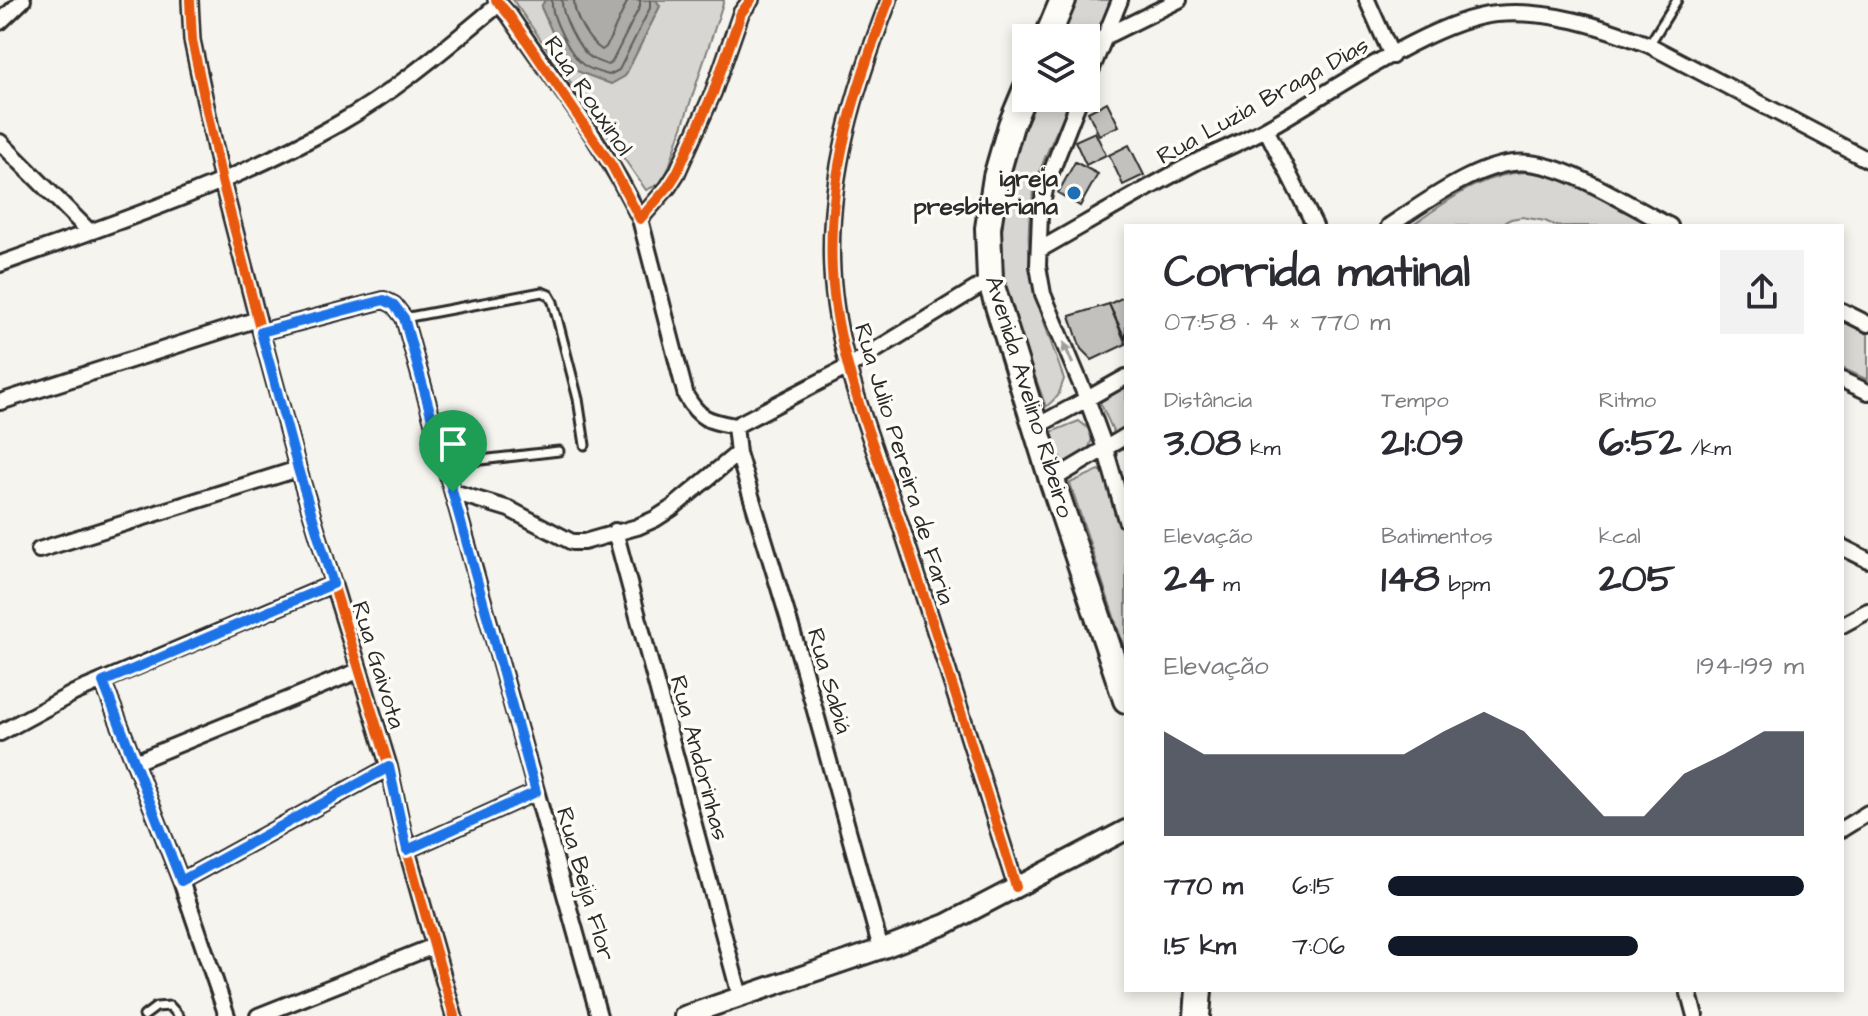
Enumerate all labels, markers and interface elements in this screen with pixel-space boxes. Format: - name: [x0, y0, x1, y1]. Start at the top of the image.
- map controls: [1012, 24, 1100, 112]
- button: layers: [1012, 24, 1100, 112]
- street label: Rua Rouxinol: [535, 29, 641, 163]
- street label: Rua Luzia Braga Dias: [1151, 29, 1376, 174]
- place label: igreja presbiteriana: [913, 162, 1059, 224]
- marker: igreja presbiteriana: [1065, 184, 1083, 202]
- text: Corrida matinal: [1164, 243, 1470, 304]
- button: share: [1720, 250, 1804, 334]
- street label: Avenida Avelino Ribeiro: [976, 272, 1082, 523]
- text: 07:58 · 4 × 770 m: [1164, 304, 1390, 340]
- street label: Rua Julio Pereira de Faria: [845, 319, 963, 609]
- one-way arrow: [1061, 341, 1074, 365]
- text: Distância: [1164, 385, 1252, 416]
- text: Tempo: [1381, 385, 1449, 416]
- text: Ritmo: [1599, 385, 1656, 416]
- pin: [419, 410, 487, 492]
- text: 3.08: [1164, 416, 1241, 471]
- text: 21:09: [1381, 416, 1464, 471]
- text: 6:52: [1599, 416, 1682, 471]
- icon: arrive: [431, 422, 475, 466]
- text: km: [1241, 433, 1281, 464]
- text: /km: [1682, 433, 1731, 464]
- text: Elevação: [1164, 521, 1252, 552]
- text: Batimentos: [1381, 521, 1493, 552]
- text: kcal: [1599, 521, 1641, 552]
- text: 24: [1164, 552, 1214, 607]
- text: 148: [1381, 552, 1440, 607]
- text: 205: [1599, 552, 1675, 607]
- text: m: [1214, 569, 1240, 600]
- text: bpm: [1440, 569, 1490, 600]
- street label: Rua Gaivota: [343, 597, 413, 733]
- street label: Rua Sabiá: [798, 624, 860, 738]
- text: Elevação: [1164, 648, 1269, 684]
- text: 194–199 m: [1697, 648, 1804, 684]
- street label: Rua Andorinhas: [661, 672, 737, 844]
- street label: Rua Beija Flor: [547, 803, 623, 965]
- text: 770 m: [1164, 868, 1243, 904]
- text: 6:15: [1292, 868, 1334, 904]
- text: 1.5 km: [1164, 928, 1236, 964]
- text: 7:06: [1292, 928, 1345, 964]

